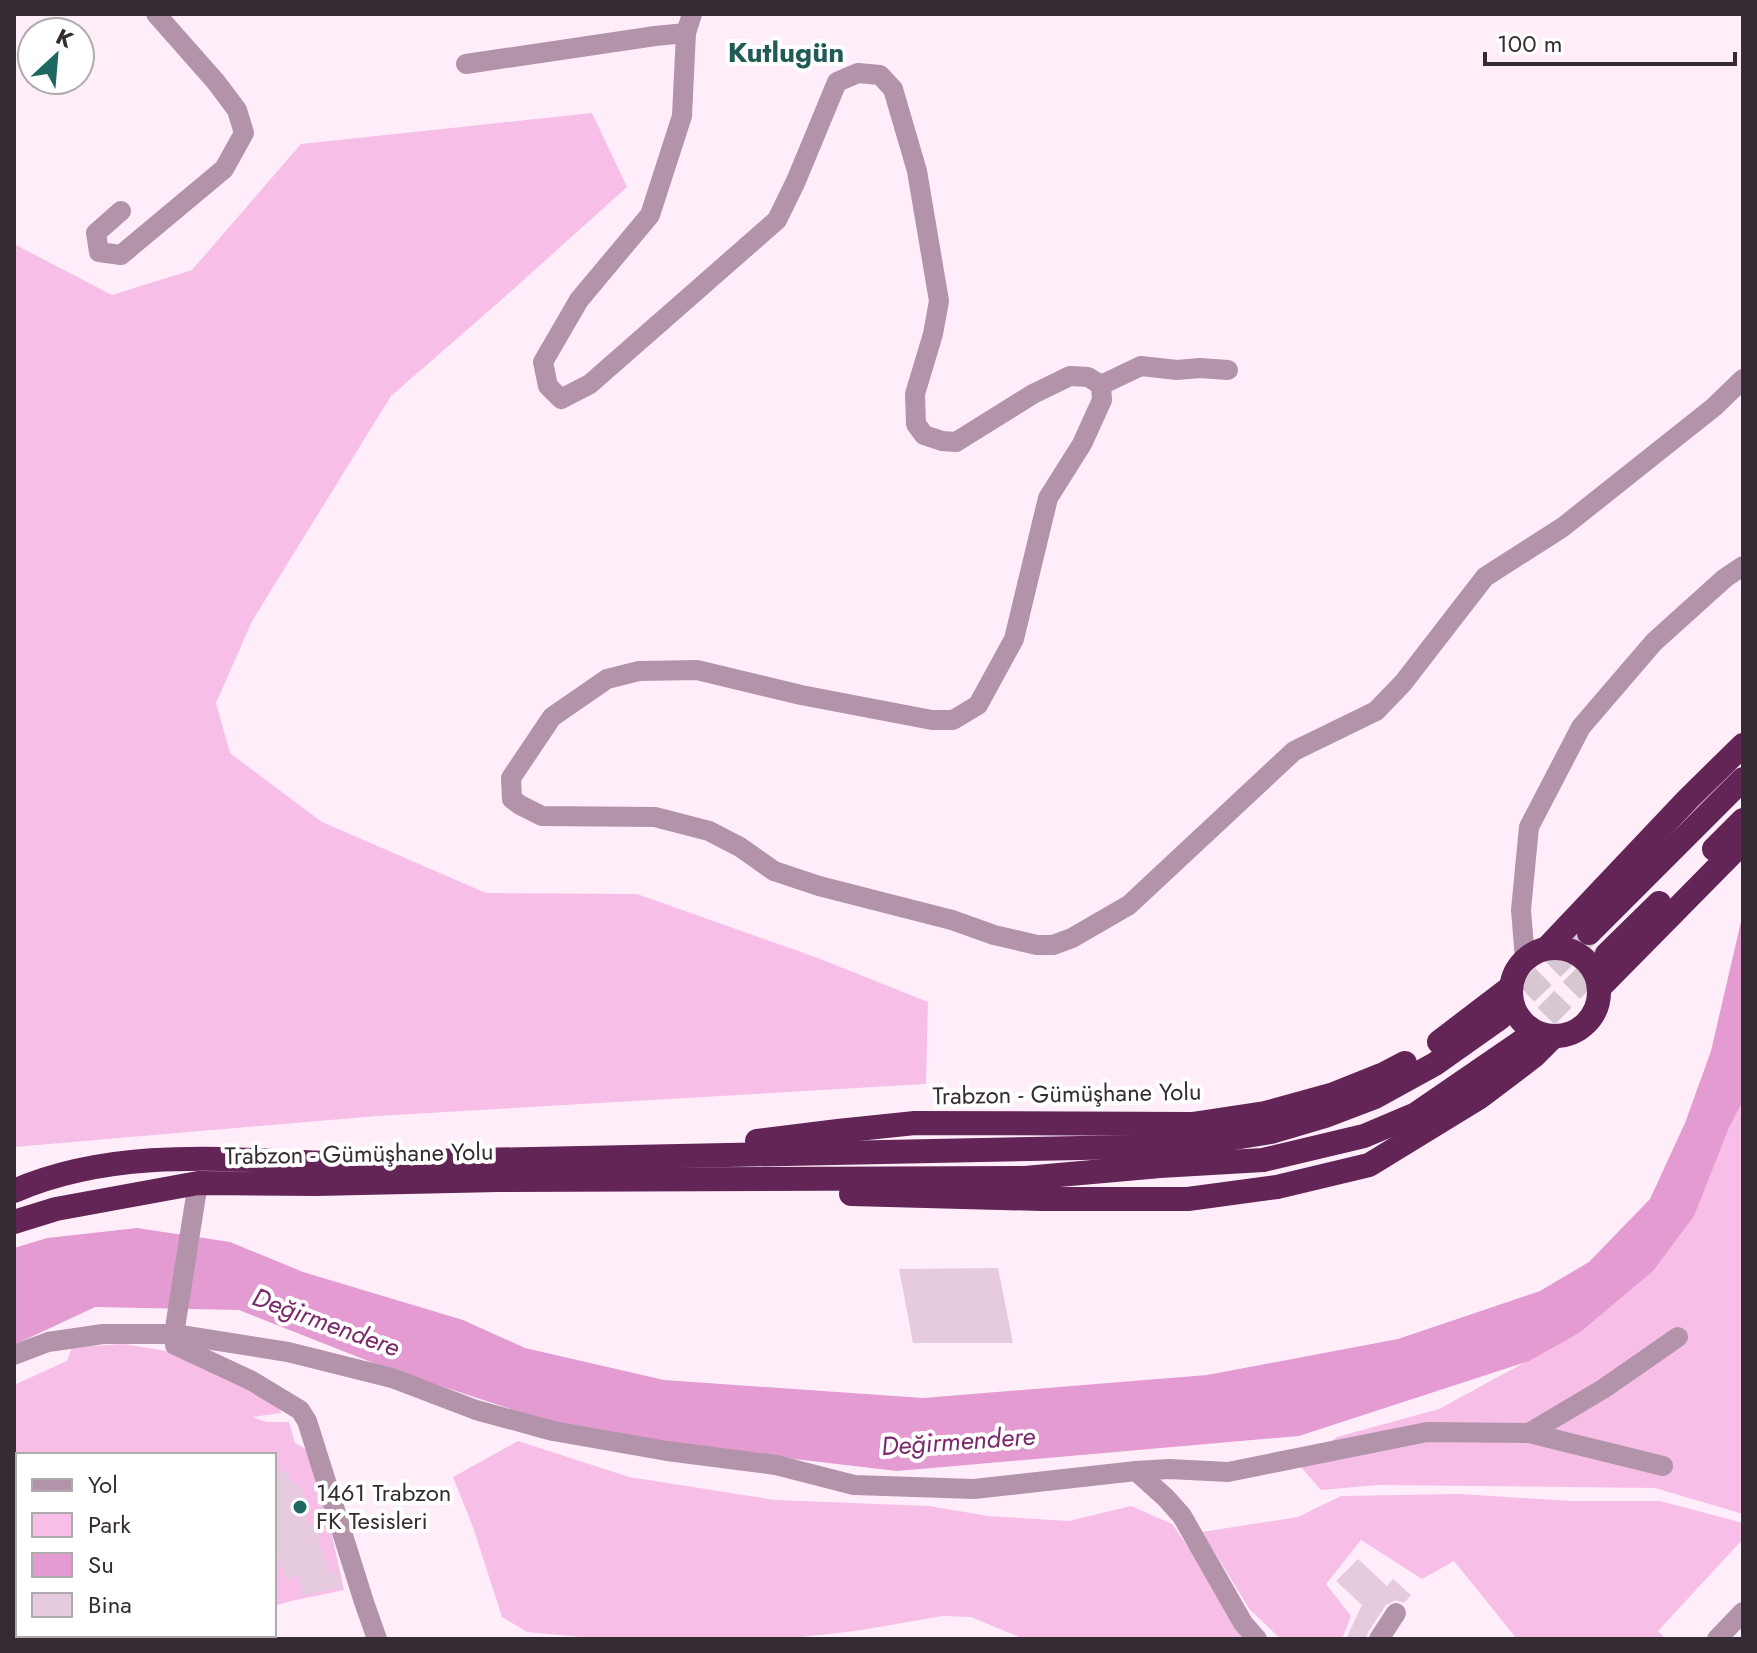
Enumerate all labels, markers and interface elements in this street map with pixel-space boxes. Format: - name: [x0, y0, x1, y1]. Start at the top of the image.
- north arrow: [16, 16, 96, 96]
- scale bar: [1485, 16, 1735, 66]
- text: K: [51, 20, 79, 56]
- text: 100 m: [1497, 26, 1563, 61]
- district label: Kutlugün: [728, 32, 844, 73]
- street label: Trabzon - Gümüşhane Yolu: [932, 1074, 1202, 1113]
- street label: Trabzon - Gümüşhane Yolu: [224, 1134, 494, 1173]
- water label: Değirmendere: [247, 1278, 405, 1366]
- water label: Değirmendere: [880, 1417, 1036, 1465]
- legend: [16, 1453, 276, 1637]
- text: Yol: [88, 1467, 118, 1502]
- place label: 1461 Trabzon FK Tesisleri: [316, 1475, 451, 1538]
- marker: 1461 Trabzon FK Tesisleri: [291, 1498, 309, 1516]
- text: Park: [88, 1507, 131, 1542]
- text: Su: [88, 1547, 114, 1582]
- text: Bina: [88, 1587, 132, 1622]

